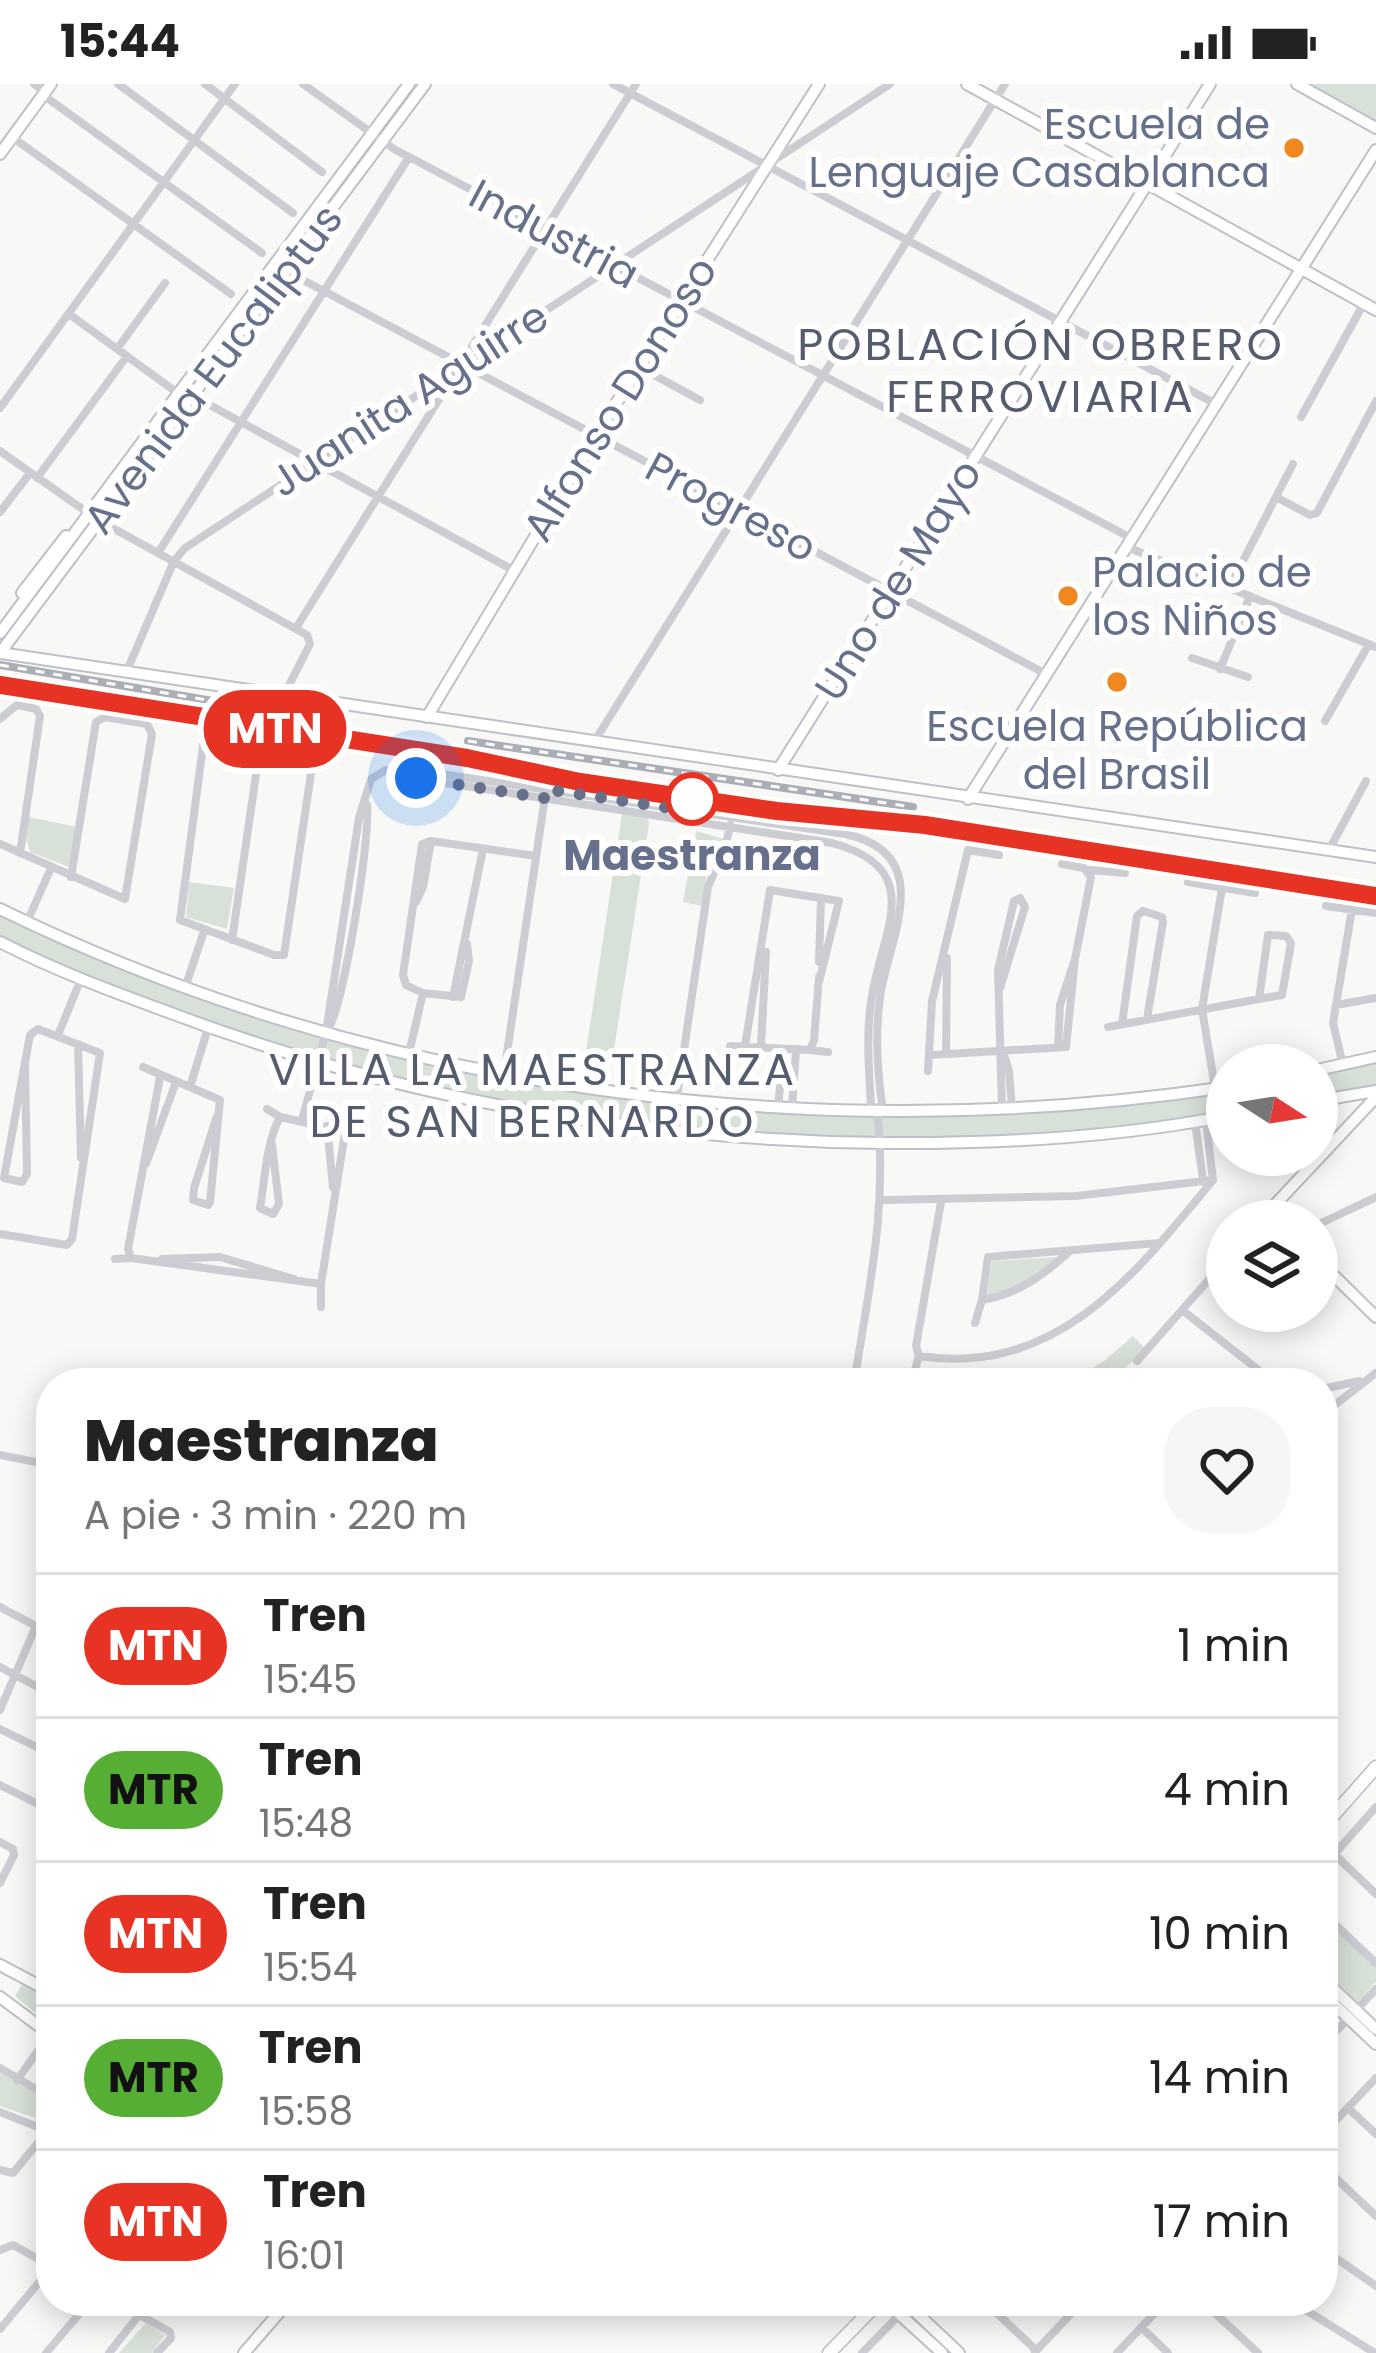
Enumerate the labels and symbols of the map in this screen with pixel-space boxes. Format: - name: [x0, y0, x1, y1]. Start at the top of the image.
- place label: Escuela de Lenguaje Casablanca: [809, 95, 1270, 202]
- marker: Escuela de Lenguaje Casablanca: [1281, 135, 1307, 161]
- street label: Industria: [459, 165, 649, 303]
- street label: Avenida Eucaliptus: [70, 192, 356, 546]
- street label: Alfonso Donoso: [509, 245, 731, 553]
- street label: Juanita Aguirre: [258, 287, 560, 511]
- district label: POBLACIÓN OBRERO FERROVIARIA: [797, 313, 1285, 428]
- street label: Progreso: [635, 437, 827, 577]
- street label: Uno de Mayo: [800, 448, 996, 712]
- place label: Palacio de los Niños: [1092, 543, 1312, 650]
- marker: Palacio de los Niños: [1055, 583, 1081, 609]
- marker: Escuela República del Brasil: [1104, 669, 1130, 695]
- line badge: MTN: [206, 690, 344, 768]
- place label: Escuela República del Brasil: [926, 697, 1308, 804]
- your location: [386, 748, 446, 808]
- marker: Maestranza: [667, 774, 717, 824]
- place label: Maestranza: [563, 826, 821, 885]
- district label: VILLA LA MAESTRANZA DE SAN BERNARDO: [269, 1038, 797, 1153]
- north arrow: [1206, 1044, 1338, 1176]

